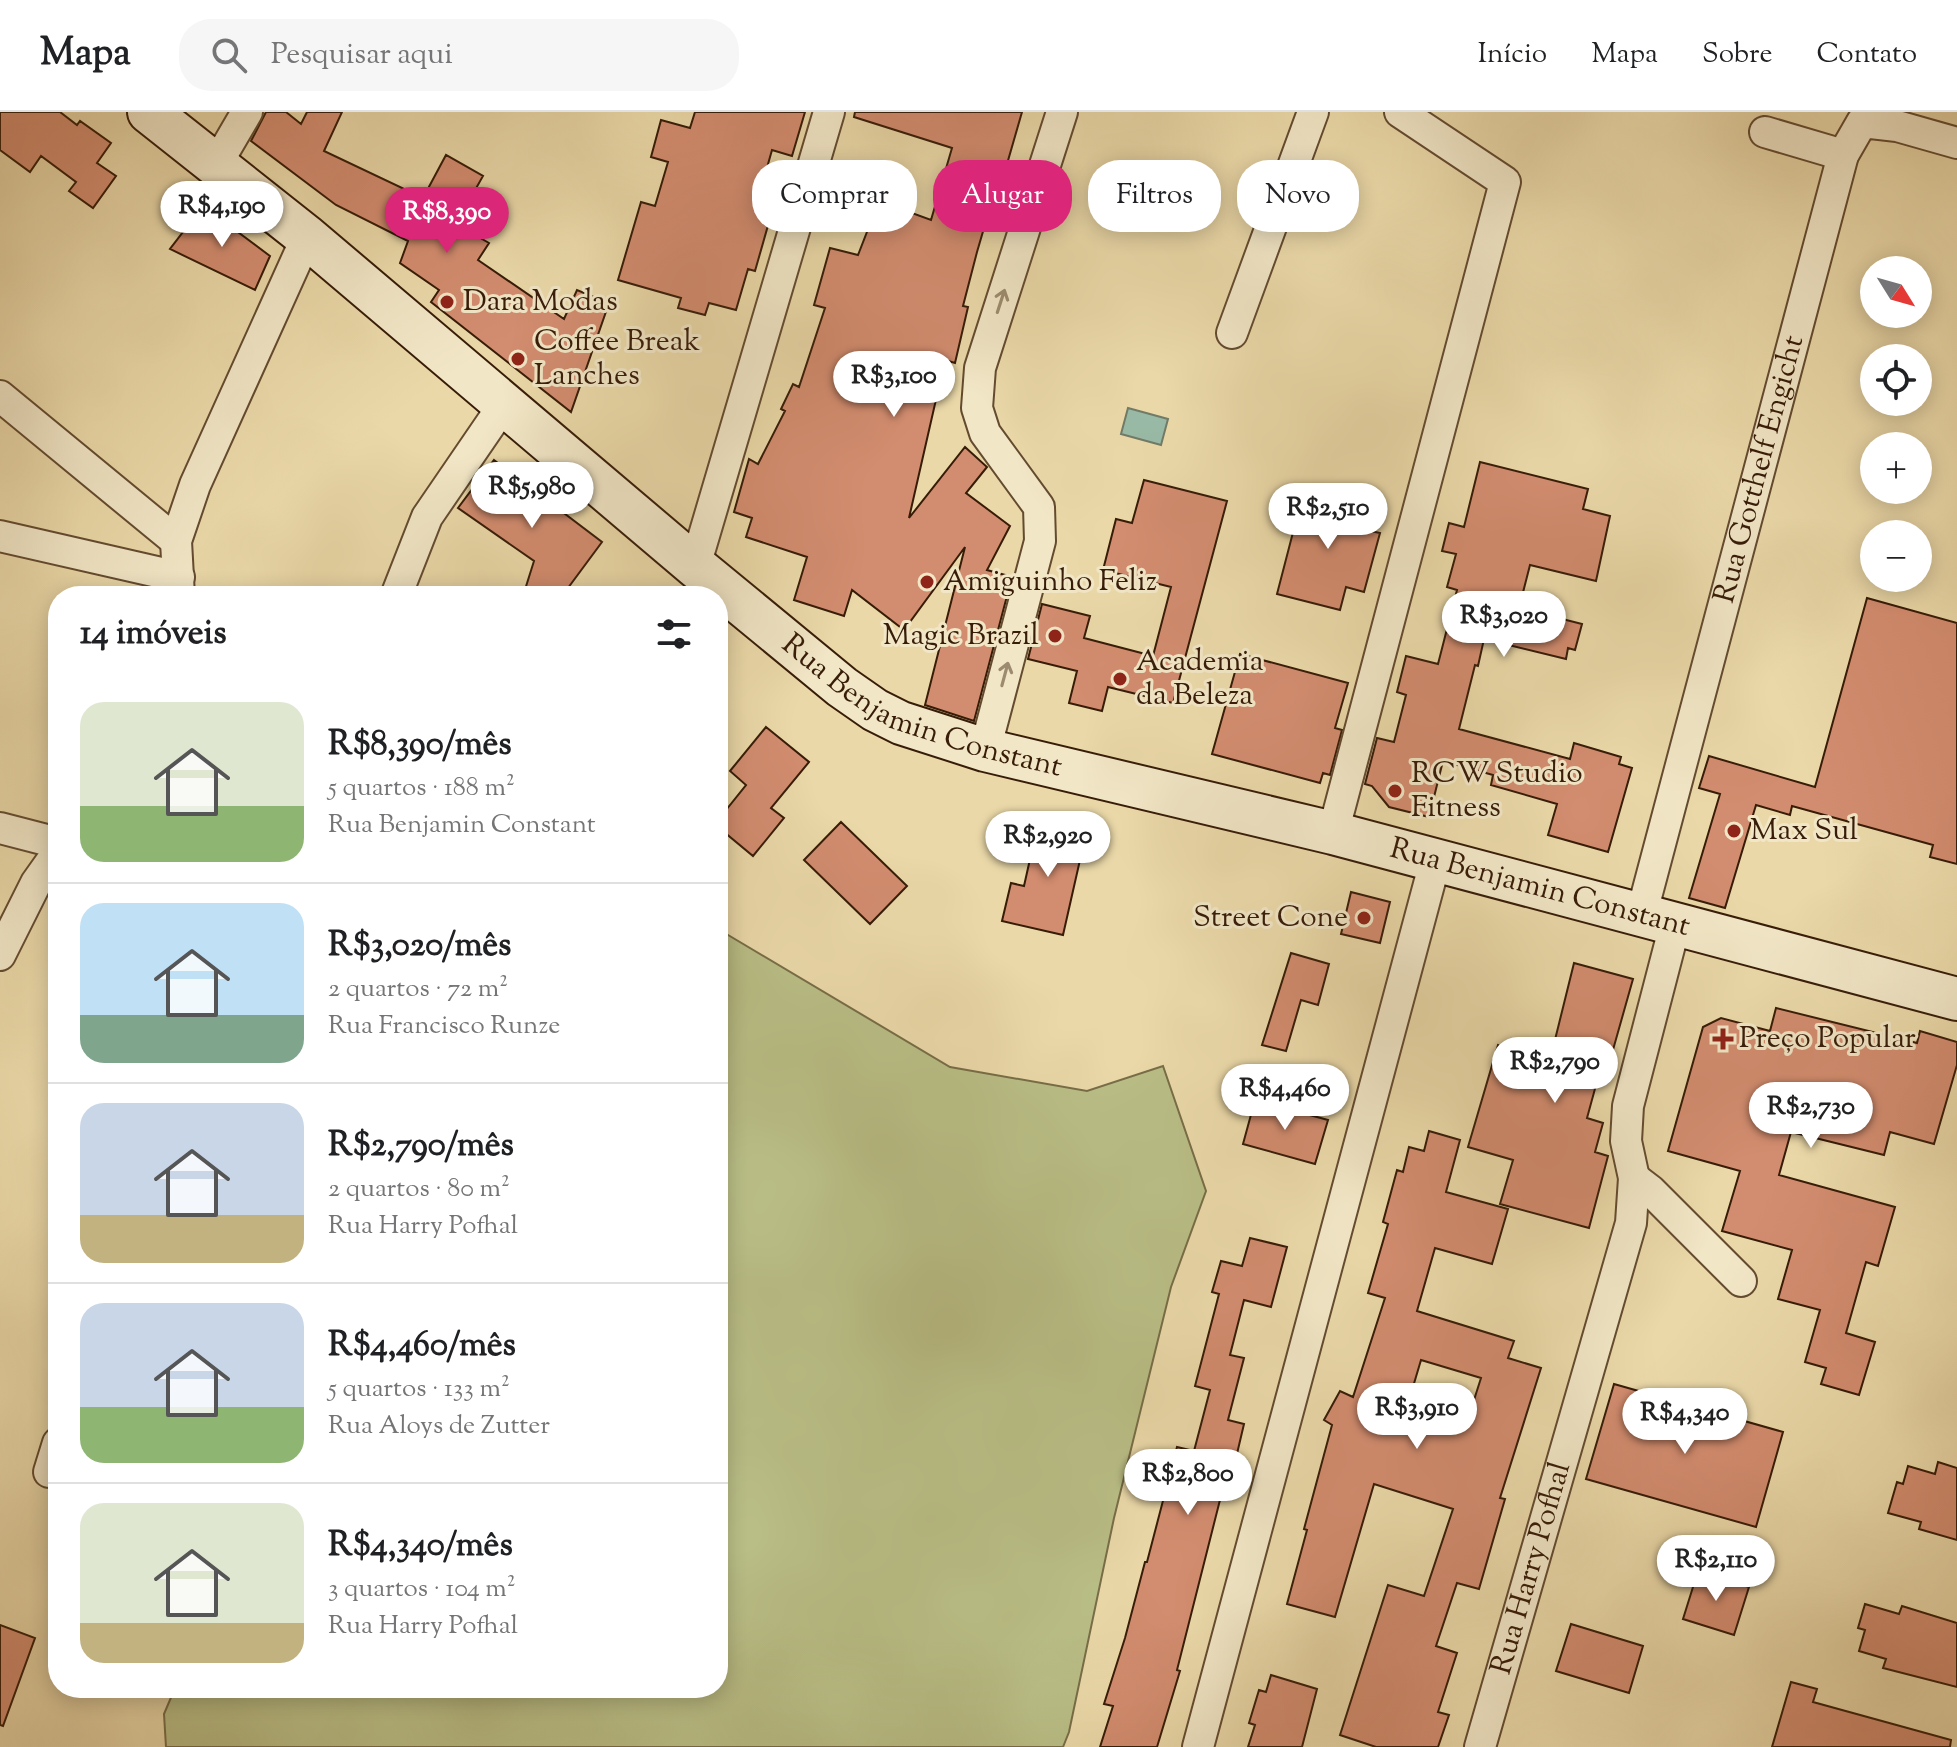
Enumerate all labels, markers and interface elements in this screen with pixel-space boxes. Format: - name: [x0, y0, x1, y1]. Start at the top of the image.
- search box: [179, 19, 739, 91]
- text: Mapa: [40, 28, 131, 82]
- icon: search: [207, 33, 251, 77]
- text: Pesquisar aqui: [271, 34, 453, 77]
- text: Início: [1478, 35, 1547, 75]
- text: Mapa: [1591, 35, 1658, 75]
- text: Sobre: [1702, 35, 1773, 75]
- text: Contato: [1817, 35, 1917, 75]
- chip: Comprar: [752, 160, 917, 232]
- chip: Alugar: [933, 160, 1072, 232]
- chip: Filtros: [1088, 160, 1221, 232]
- chip: Novo: [1237, 160, 1359, 232]
- pin: R$4,190: [148, 181, 296, 249]
- pin: R$8,390: [373, 187, 521, 255]
- text: R$4,190: [178, 188, 266, 225]
- text: R$8,390: [403, 194, 491, 231]
- north arrow: [1860, 256, 1932, 328]
- map controls: [1860, 256, 1932, 592]
- place label: Dara Modas: [463, 281, 618, 324]
- one-way arrow: [995, 289, 1009, 314]
- marker: Dara Modas: [438, 293, 456, 311]
- place label: Coffee Break Lanches: [534, 321, 700, 398]
- street label: Rua Gotthelf Engicht: [1703, 331, 1816, 608]
- button: locate: [1860, 344, 1932, 416]
- marker: Coffee Break Lanches: [509, 350, 527, 368]
- pin: R$3,100: [820, 351, 968, 419]
- text: R$3,100: [851, 358, 937, 395]
- button: +: [1860, 432, 1932, 504]
- pin: R$5,980: [458, 462, 606, 530]
- text: R$5,980: [489, 469, 575, 506]
- pin: R$2,510: [1254, 483, 1402, 551]
- text: R$2,510: [1287, 490, 1369, 527]
- button: −: [1860, 520, 1932, 592]
- place label: Amiguinho Feliz: [943, 561, 1157, 604]
- marker: Amiguinho Feliz: [918, 573, 936, 591]
- pin: R$3,020: [1430, 591, 1578, 659]
- text: R$3,020: [1460, 598, 1548, 635]
- text: 14 imóveis: [80, 610, 227, 659]
- icon: filters: [652, 612, 696, 656]
- place label: Magic Brazil: [883, 615, 1039, 658]
- street label: Rua Benjamin Constant: [772, 624, 1066, 789]
- marker: Magic Brazil: [1046, 627, 1064, 645]
- place label: Academia da Beleza: [1136, 641, 1264, 718]
- one-way arrow: [998, 662, 1013, 688]
- marker: Academia da Beleza: [1111, 670, 1129, 688]
- text: R$8,390/mês: [328, 721, 512, 770]
- icon: home: [144, 734, 240, 830]
- place label: RCW Studio Fitness: [1411, 753, 1583, 830]
- text: 5 quartos · 188 m²: [328, 770, 515, 807]
- marker: RCW Studio Fitness: [1386, 782, 1404, 800]
- text: Rua Benjamin Constant: [328, 807, 596, 844]
- place label: Max Sul: [1750, 810, 1858, 853]
- pin: R$2,920: [974, 811, 1122, 879]
- text: R$2,920: [1003, 818, 1093, 855]
- marker: Max Sul: [1725, 822, 1743, 840]
- street label: Rua Benjamin Constant: [1385, 828, 1695, 949]
- place label: Street Cone: [1193, 897, 1348, 940]
- marker: Street Cone: [1355, 909, 1373, 927]
- text: R$3,020/mês: [328, 922, 511, 971]
- icon: home: [144, 935, 240, 1031]
- text: 2 quartos · 72 m²: [328, 971, 508, 1008]
- text: Rua Francisco Runze: [328, 1008, 560, 1045]
- place label: Preço Popular: [1739, 1018, 1916, 1061]
- marker: Preço Popular: [1714, 1030, 1732, 1048]
- pin: R$2,790: [1481, 1037, 1629, 1105]
- text: R$2,790: [1510, 1044, 1600, 1081]
- pin: R$4,460: [1211, 1064, 1359, 1132]
- text: R$4,460: [1239, 1071, 1331, 1108]
- pin: R$2,730: [1737, 1082, 1885, 1150]
- text: R$2,730: [1767, 1089, 1855, 1126]
- text: R$2,790/mês: [328, 1122, 514, 1171]
- icon: home: [144, 1135, 240, 1231]
- text: 2 quartos · 80 m²: [328, 1171, 510, 1208]
- text: Rua Harry Pofhal: [328, 1208, 518, 1245]
- text: R$4,460/mês: [328, 1322, 516, 1371]
- icon: home: [144, 1335, 240, 1431]
- text: 5 quartos · 133 m²: [328, 1371, 510, 1408]
- pin: R$3,910: [1343, 1383, 1491, 1451]
- pin: R$4,340: [1611, 1388, 1759, 1456]
- text: R$3,910: [1375, 1390, 1459, 1427]
- text: R$4,340: [1640, 1395, 1730, 1432]
- text: Rua Aloys de Zutter: [328, 1408, 550, 1445]
- pin: R$2,800: [1114, 1449, 1262, 1517]
- text: R$2,800: [1142, 1456, 1234, 1493]
- street label: Rua Harry Pofhal: [1480, 1457, 1583, 1680]
- text: R$4,340/mês: [328, 1522, 513, 1571]
- icon: home: [144, 1535, 240, 1631]
- pin: R$2,110: [1642, 1535, 1790, 1603]
- text: R$2,110: [1675, 1542, 1757, 1579]
- text: 3 quartos · 104 m²: [328, 1571, 516, 1608]
- text: Rua Harry Pofhal: [328, 1608, 518, 1645]

